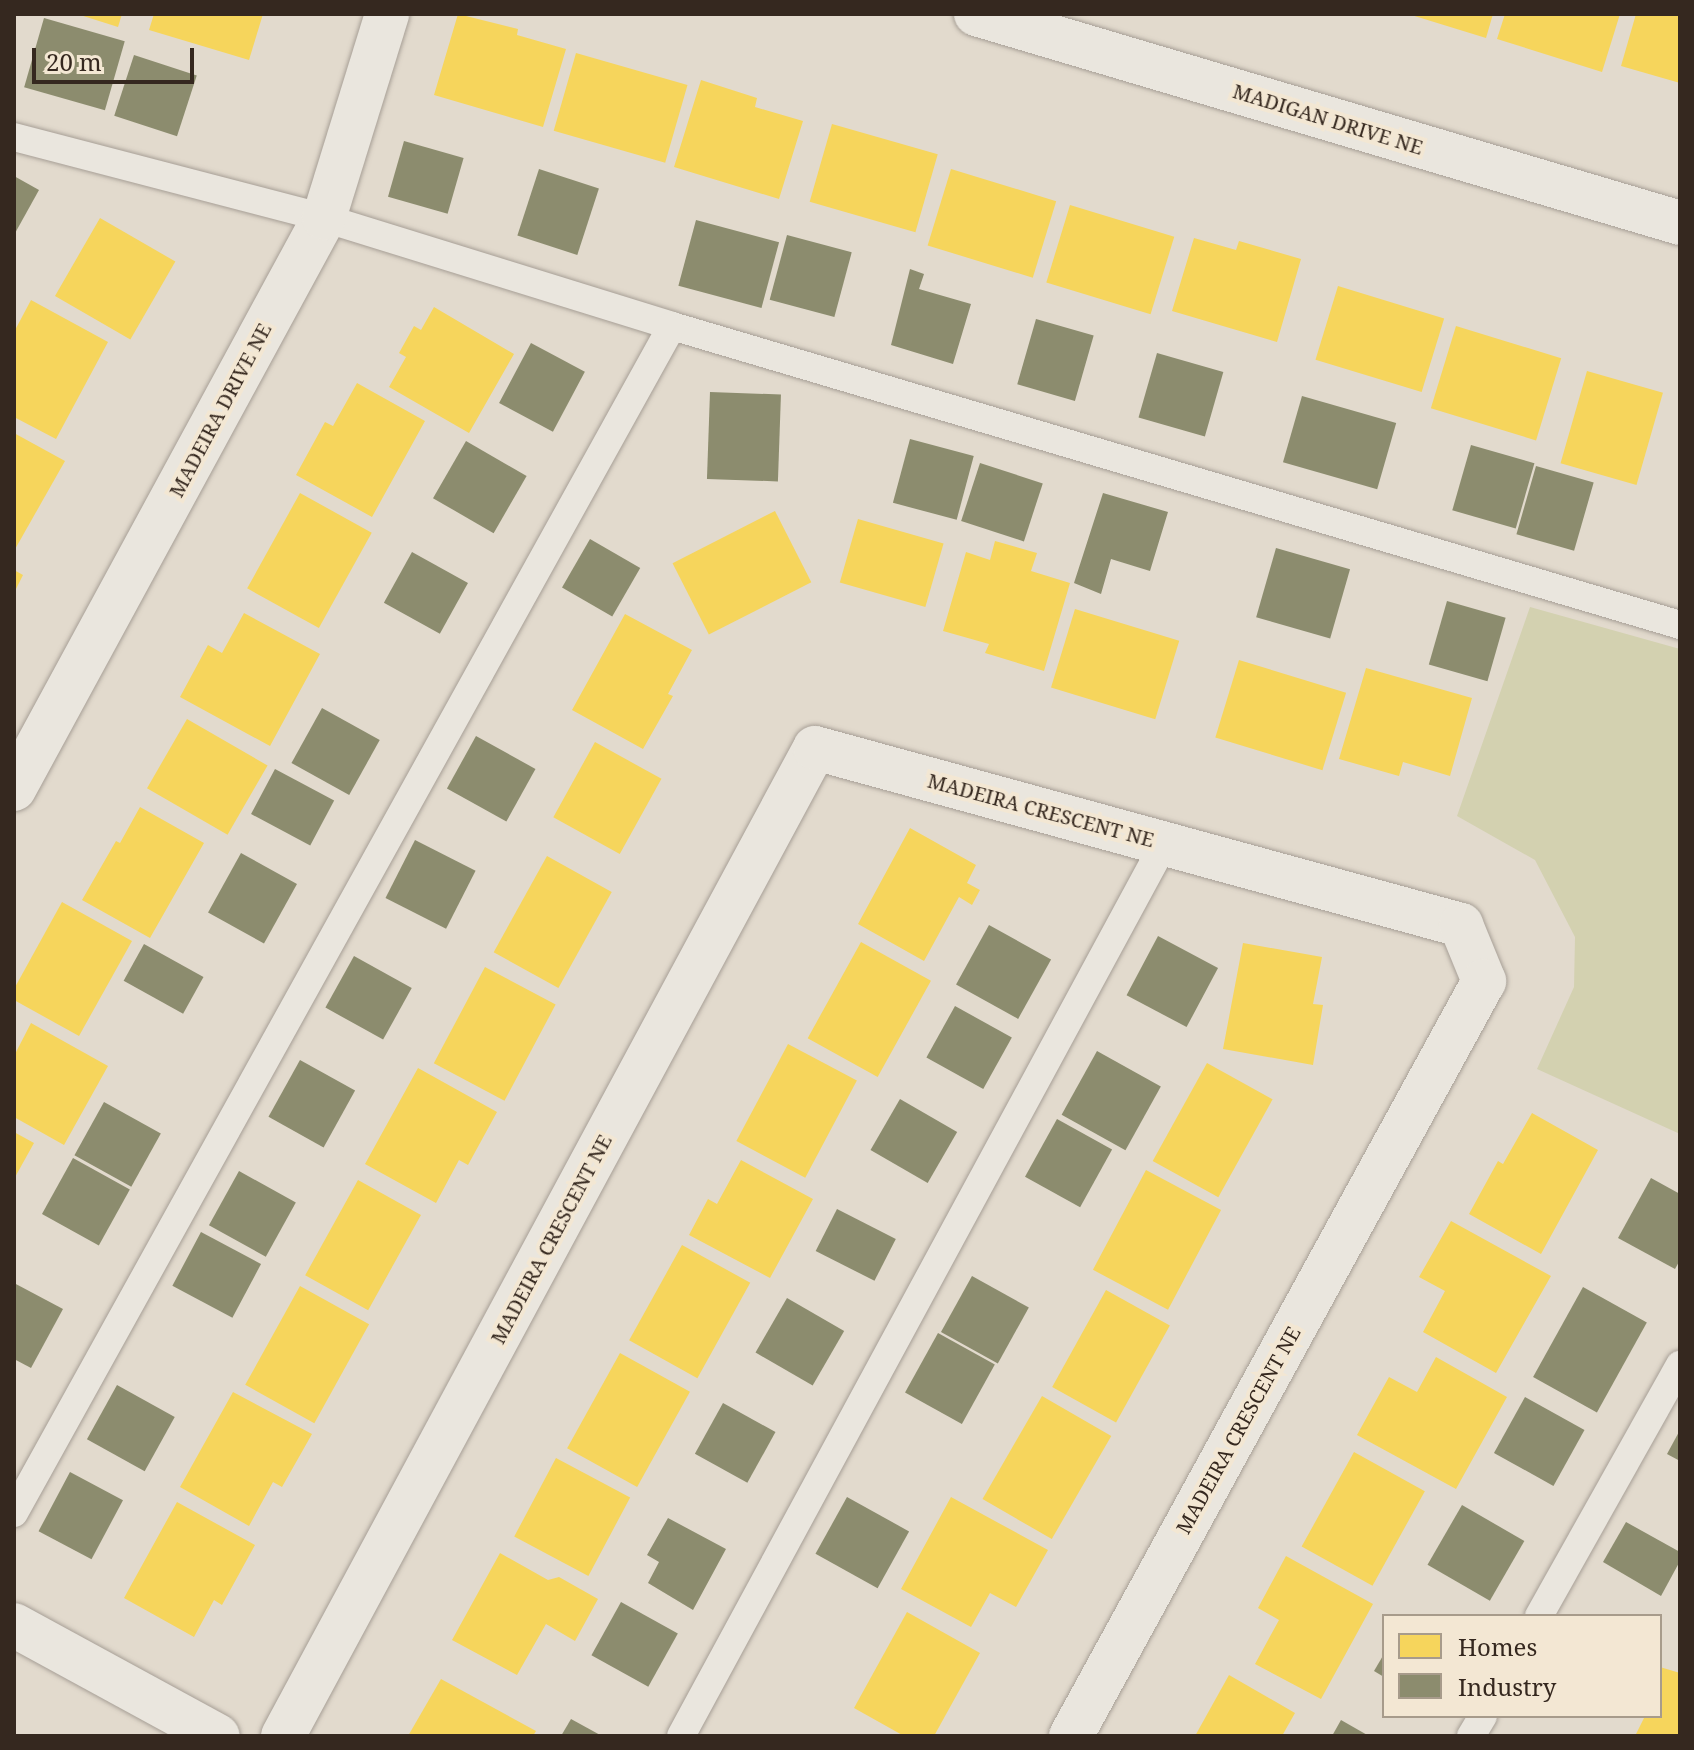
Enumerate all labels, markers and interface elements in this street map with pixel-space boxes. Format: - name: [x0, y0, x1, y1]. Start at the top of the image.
- scale bar: [36, 32, 198, 82]
- text: 20 m: [46, 45, 102, 78]
- street label: MADIGAN DRIVE NE: [1230, 79, 1426, 159]
- street label: MADEIRA DRIVE NE: [164, 319, 276, 501]
- street label: MADEIRA CRESCENT NE: [925, 768, 1157, 852]
- street label: MADEIRA CRESCENT NE: [486, 1130, 616, 1348]
- street label: MADEIRA CRESCENT NE: [1171, 1322, 1305, 1538]
- legend: [1382, 1614, 1662, 1718]
- text: Homes: [1458, 1630, 1537, 1663]
- text: Industry: [1458, 1670, 1556, 1703]

